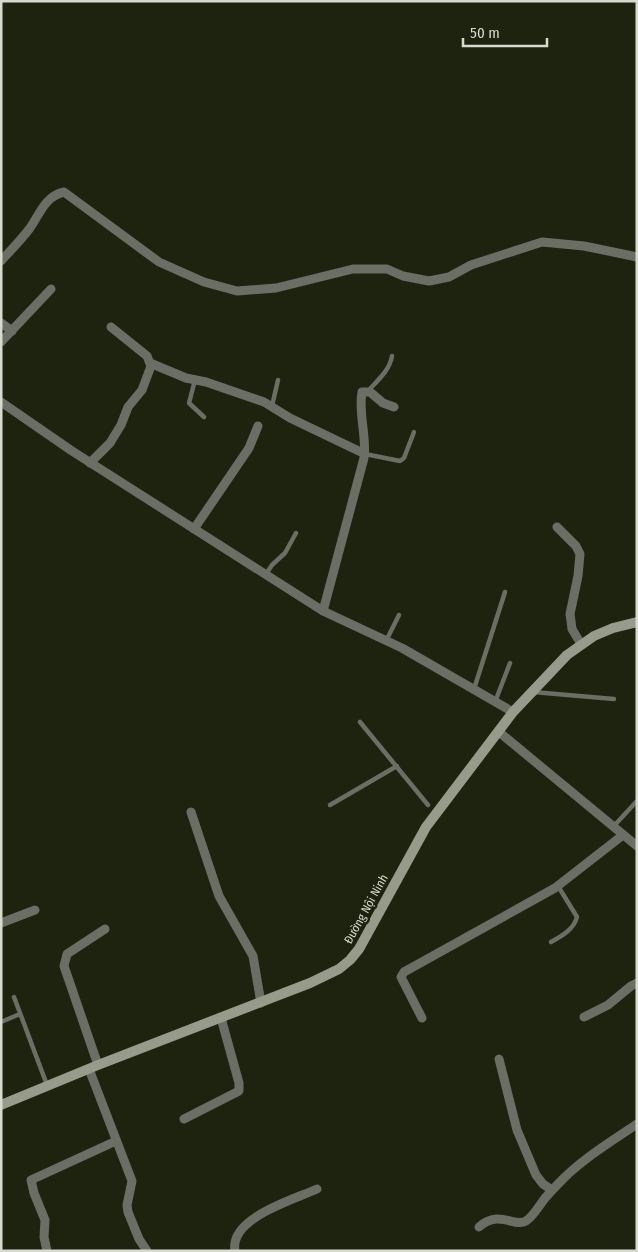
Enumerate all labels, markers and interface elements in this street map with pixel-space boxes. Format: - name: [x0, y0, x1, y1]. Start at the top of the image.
- scale bar: [463, 15, 547, 47]
- text: 50 m: [470, 24, 500, 42]
- street label: Đường Nội Ninh: [341, 872, 391, 946]

